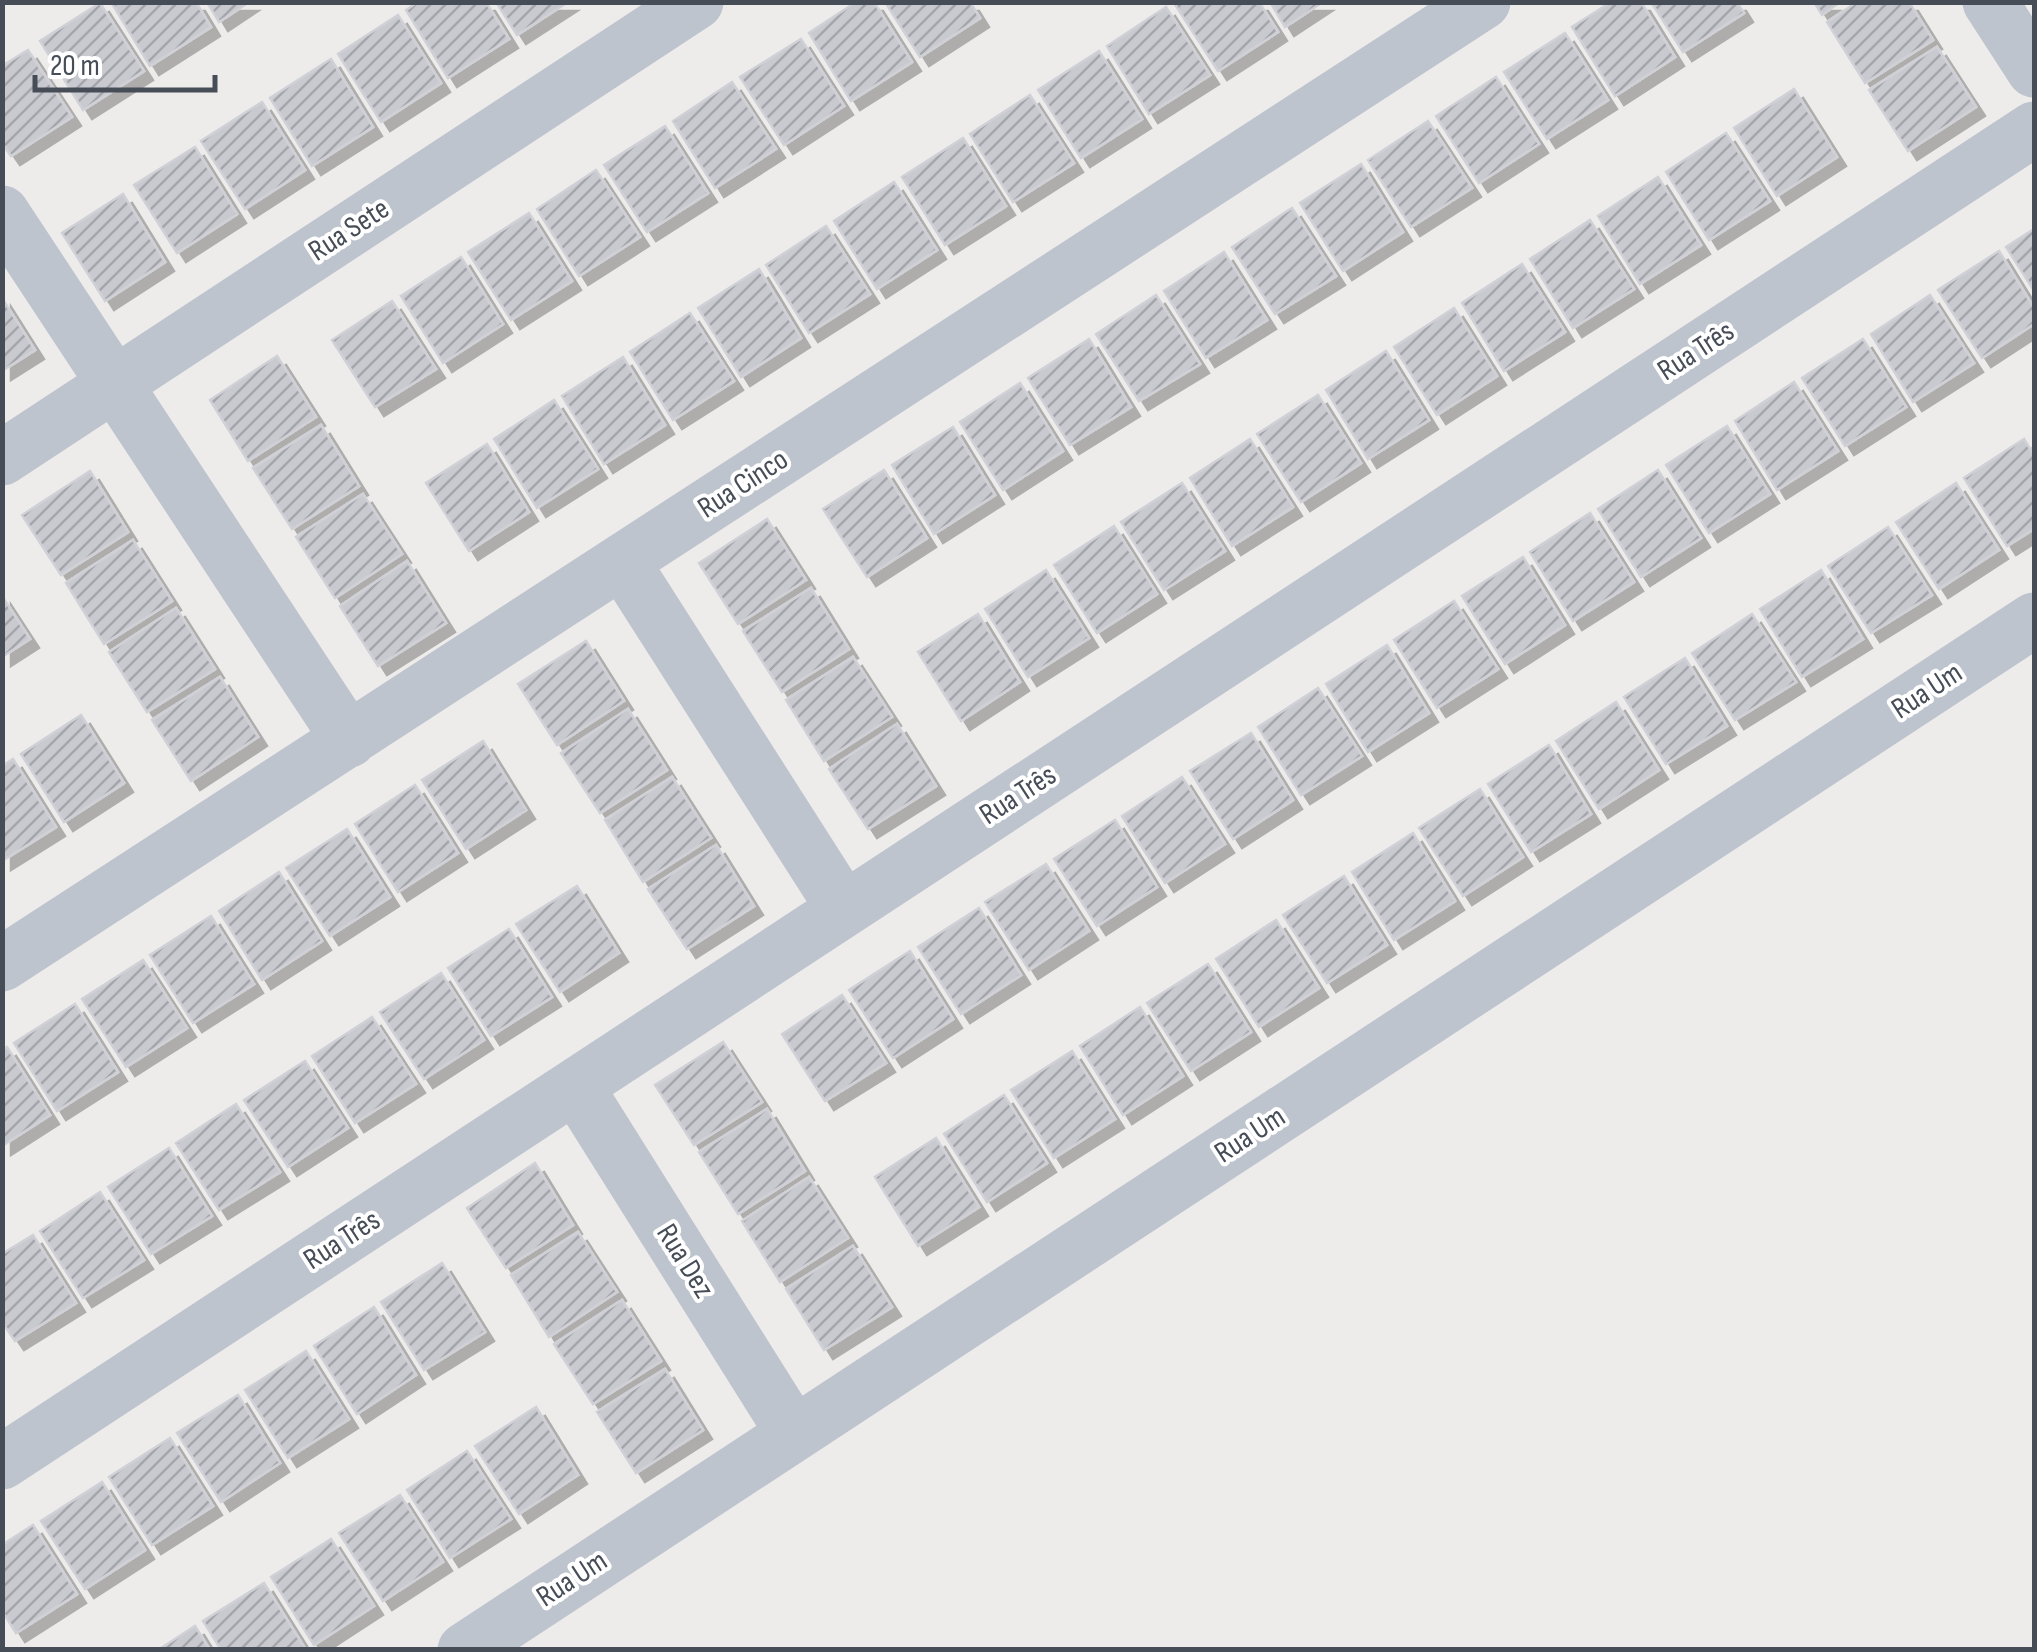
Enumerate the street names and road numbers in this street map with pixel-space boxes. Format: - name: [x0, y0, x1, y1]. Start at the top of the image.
- street label: Rua Sete: [302, 191, 396, 269]
- street label: Rua Três: [1651, 313, 1741, 389]
- street label: Rua Cinco: [691, 442, 795, 526]
- street label: Rua Um: [1885, 655, 1969, 727]
- street label: Rua Três: [973, 757, 1063, 833]
- street label: Rua Um: [1208, 1099, 1292, 1171]
- street label: Rua Três: [297, 1202, 387, 1278]
- street label: Rua Dez: [648, 1217, 722, 1305]
- street label: Rua Um: [530, 1543, 614, 1615]

